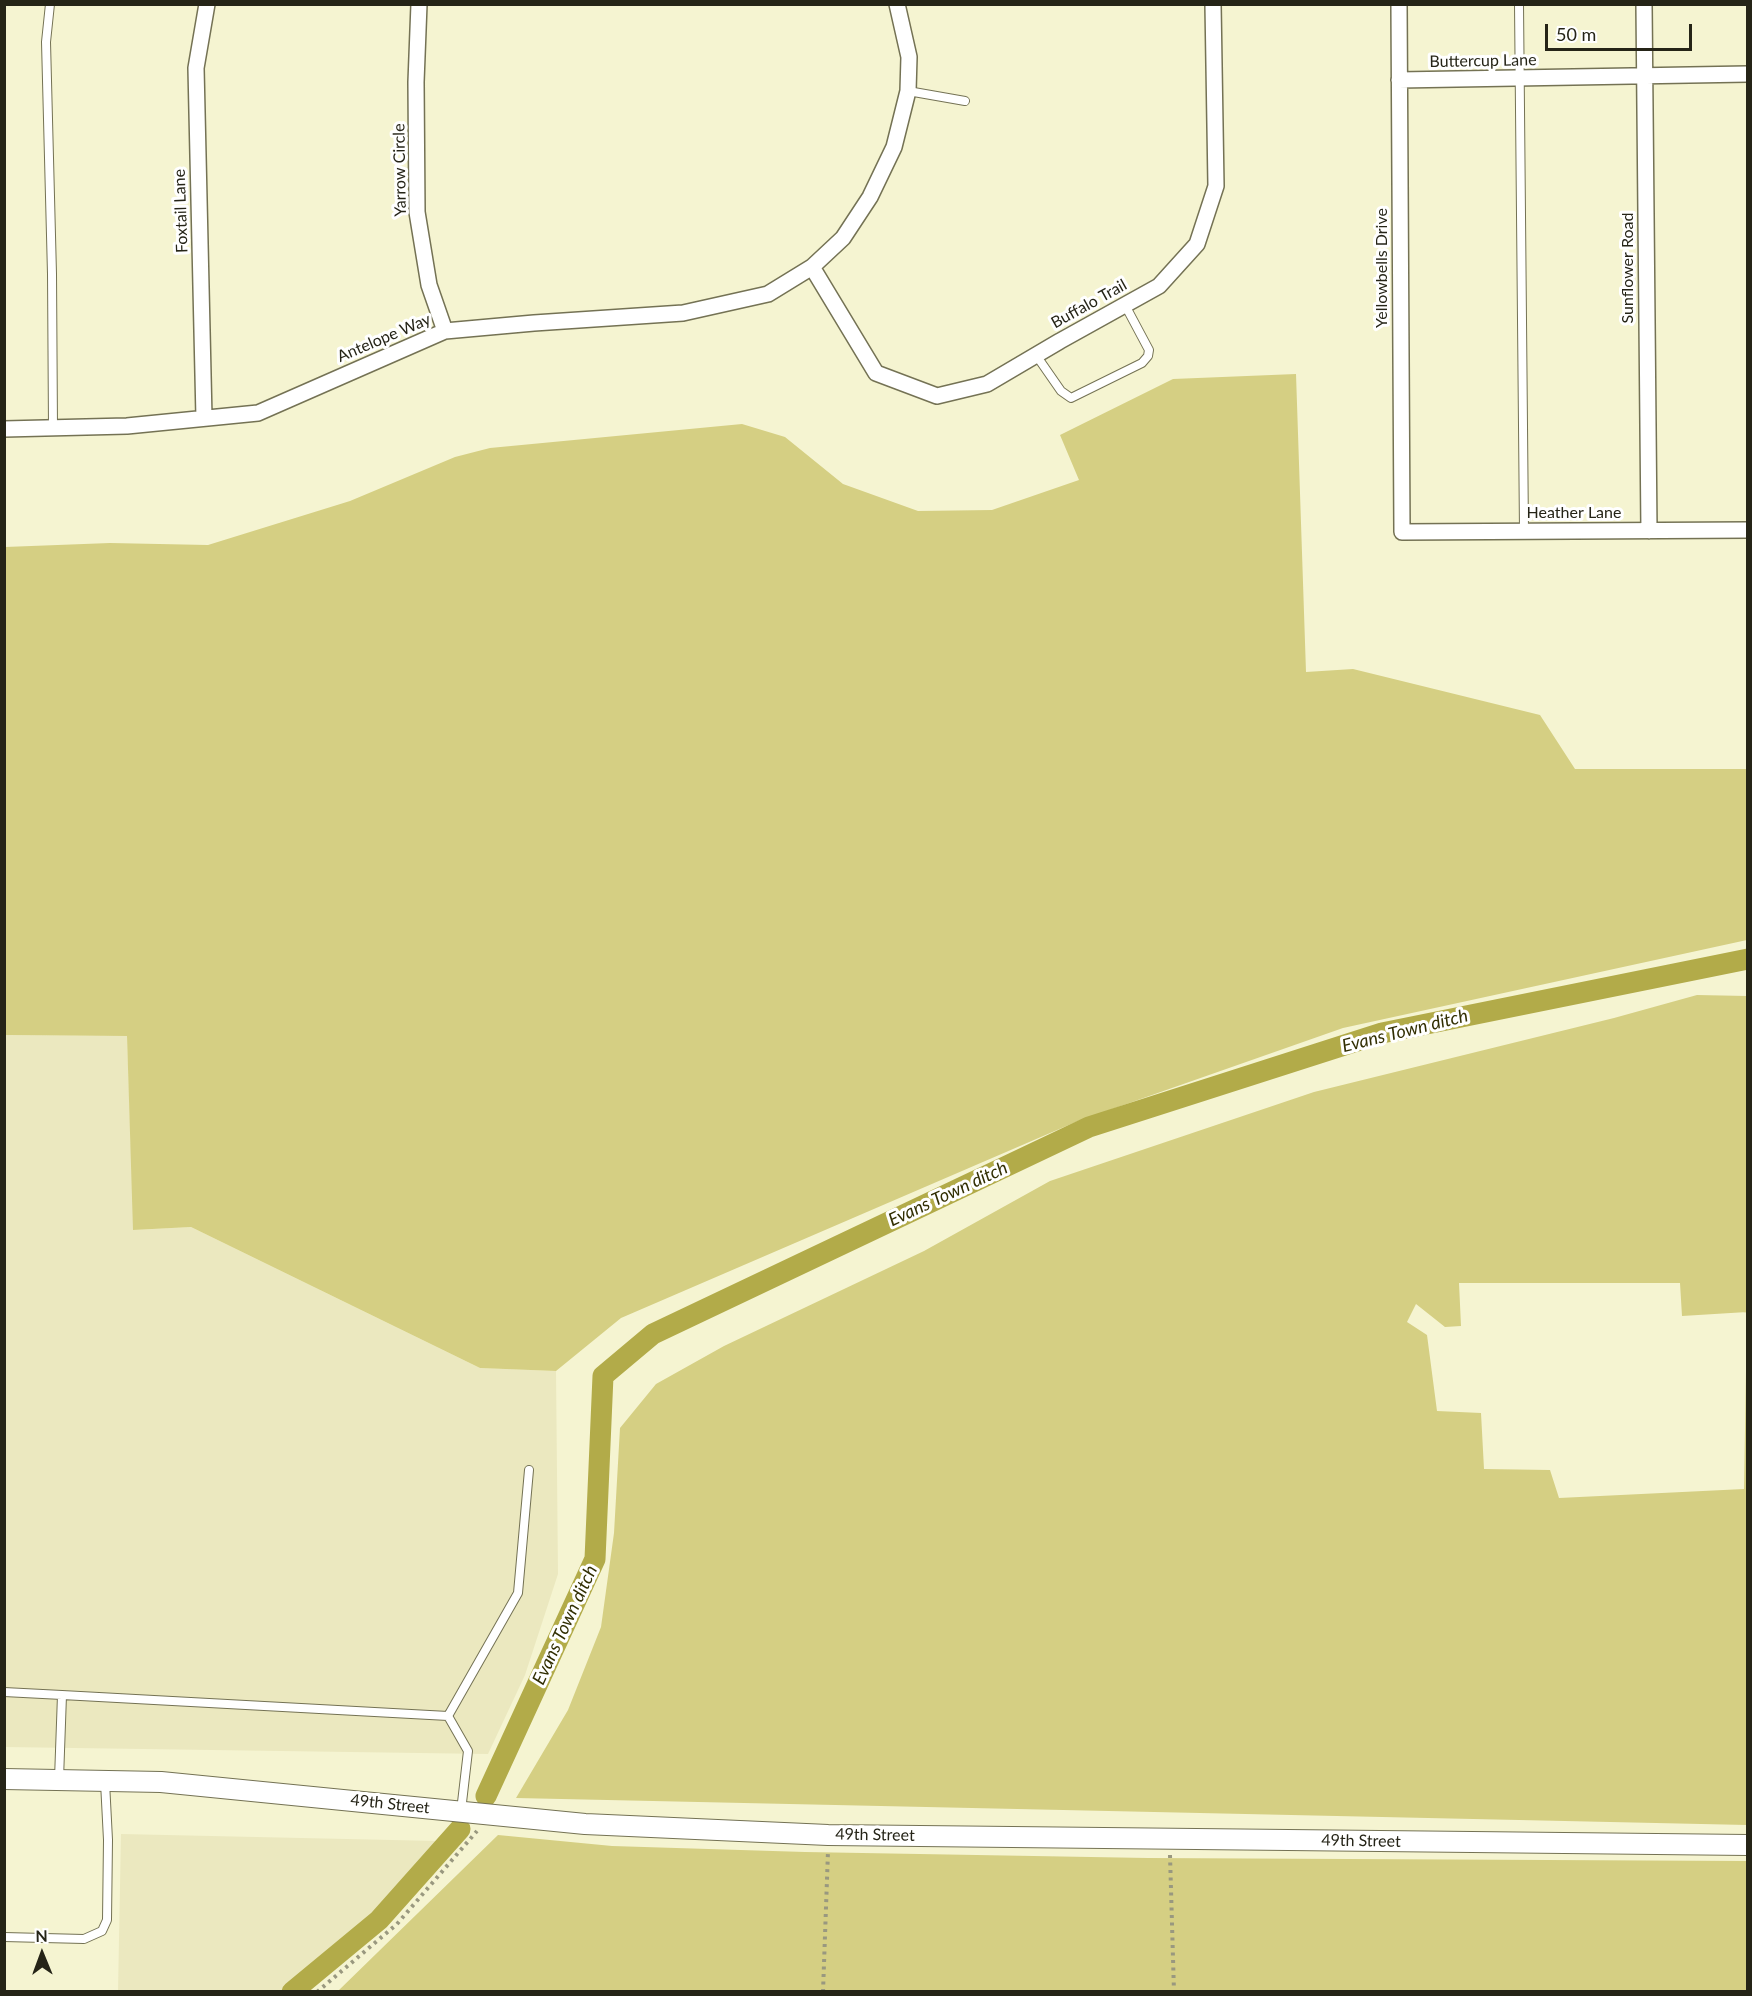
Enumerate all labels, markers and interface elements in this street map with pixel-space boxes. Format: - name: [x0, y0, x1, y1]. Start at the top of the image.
- scale bar: [1548, 12, 1695, 50]
- text: 50 m: [1556, 23, 1596, 45]
- street label: Buttercup Lane: [1429, 50, 1537, 72]
- street label: Yarrow Circle: [390, 123, 410, 217]
- street label: Foxtail Lane: [170, 169, 192, 253]
- street label: Yellowbells Drive: [1372, 208, 1392, 328]
- street label: Sunflower Road: [1618, 213, 1638, 323]
- street label: Buffalo Trail: [1048, 275, 1130, 333]
- street label: Antelope Way: [334, 310, 434, 366]
- street label: Heather Lane: [1527, 503, 1621, 523]
- water label: Evans Town ditch: [1340, 1005, 1470, 1057]
- water label: Evans Town ditch: [885, 1157, 1011, 1231]
- water label: Evans Town ditch: [528, 1562, 602, 1688]
- street label: 49th Street: [349, 1790, 431, 1818]
- street label: 49th Street: [835, 1825, 915, 1845]
- street label: 49th Street: [1321, 1831, 1401, 1851]
- north arrow: [12, 1924, 72, 1984]
- text: N: [35, 1926, 48, 1945]

